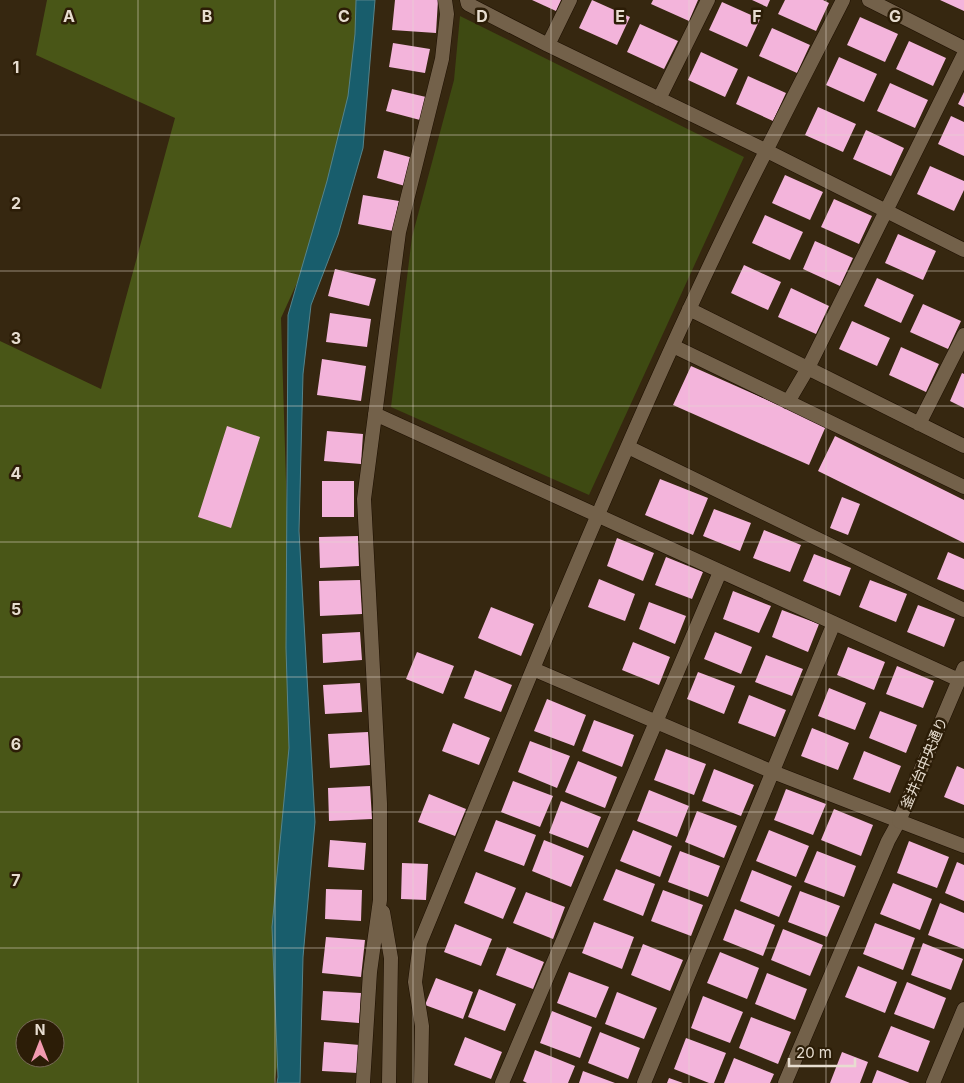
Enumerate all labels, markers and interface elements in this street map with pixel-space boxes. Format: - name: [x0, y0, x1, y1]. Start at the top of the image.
- text: A: [63, 6, 75, 26]
- text: B: [202, 6, 212, 26]
- text: C: [338, 6, 350, 26]
- text: D: [476, 6, 488, 26]
- text: E: [615, 6, 625, 26]
- text: F: [752, 6, 762, 26]
- text: G: [889, 6, 901, 26]
- text: 1: [13, 57, 19, 77]
- text: 2: [11, 193, 21, 213]
- text: 3: [11, 328, 21, 348]
- text: 4: [11, 463, 22, 483]
- text: 5: [11, 599, 21, 619]
- street label: 釜井台中央通り: [897, 714, 951, 811]
- text: 6: [11, 734, 21, 754]
- text: 7: [11, 870, 21, 890]
- north arrow: [15, 1018, 65, 1068]
- text: N: [35, 1021, 45, 1038]
- scale bar: [789, 1036, 855, 1068]
- text: 20 m: [796, 1043, 832, 1062]

